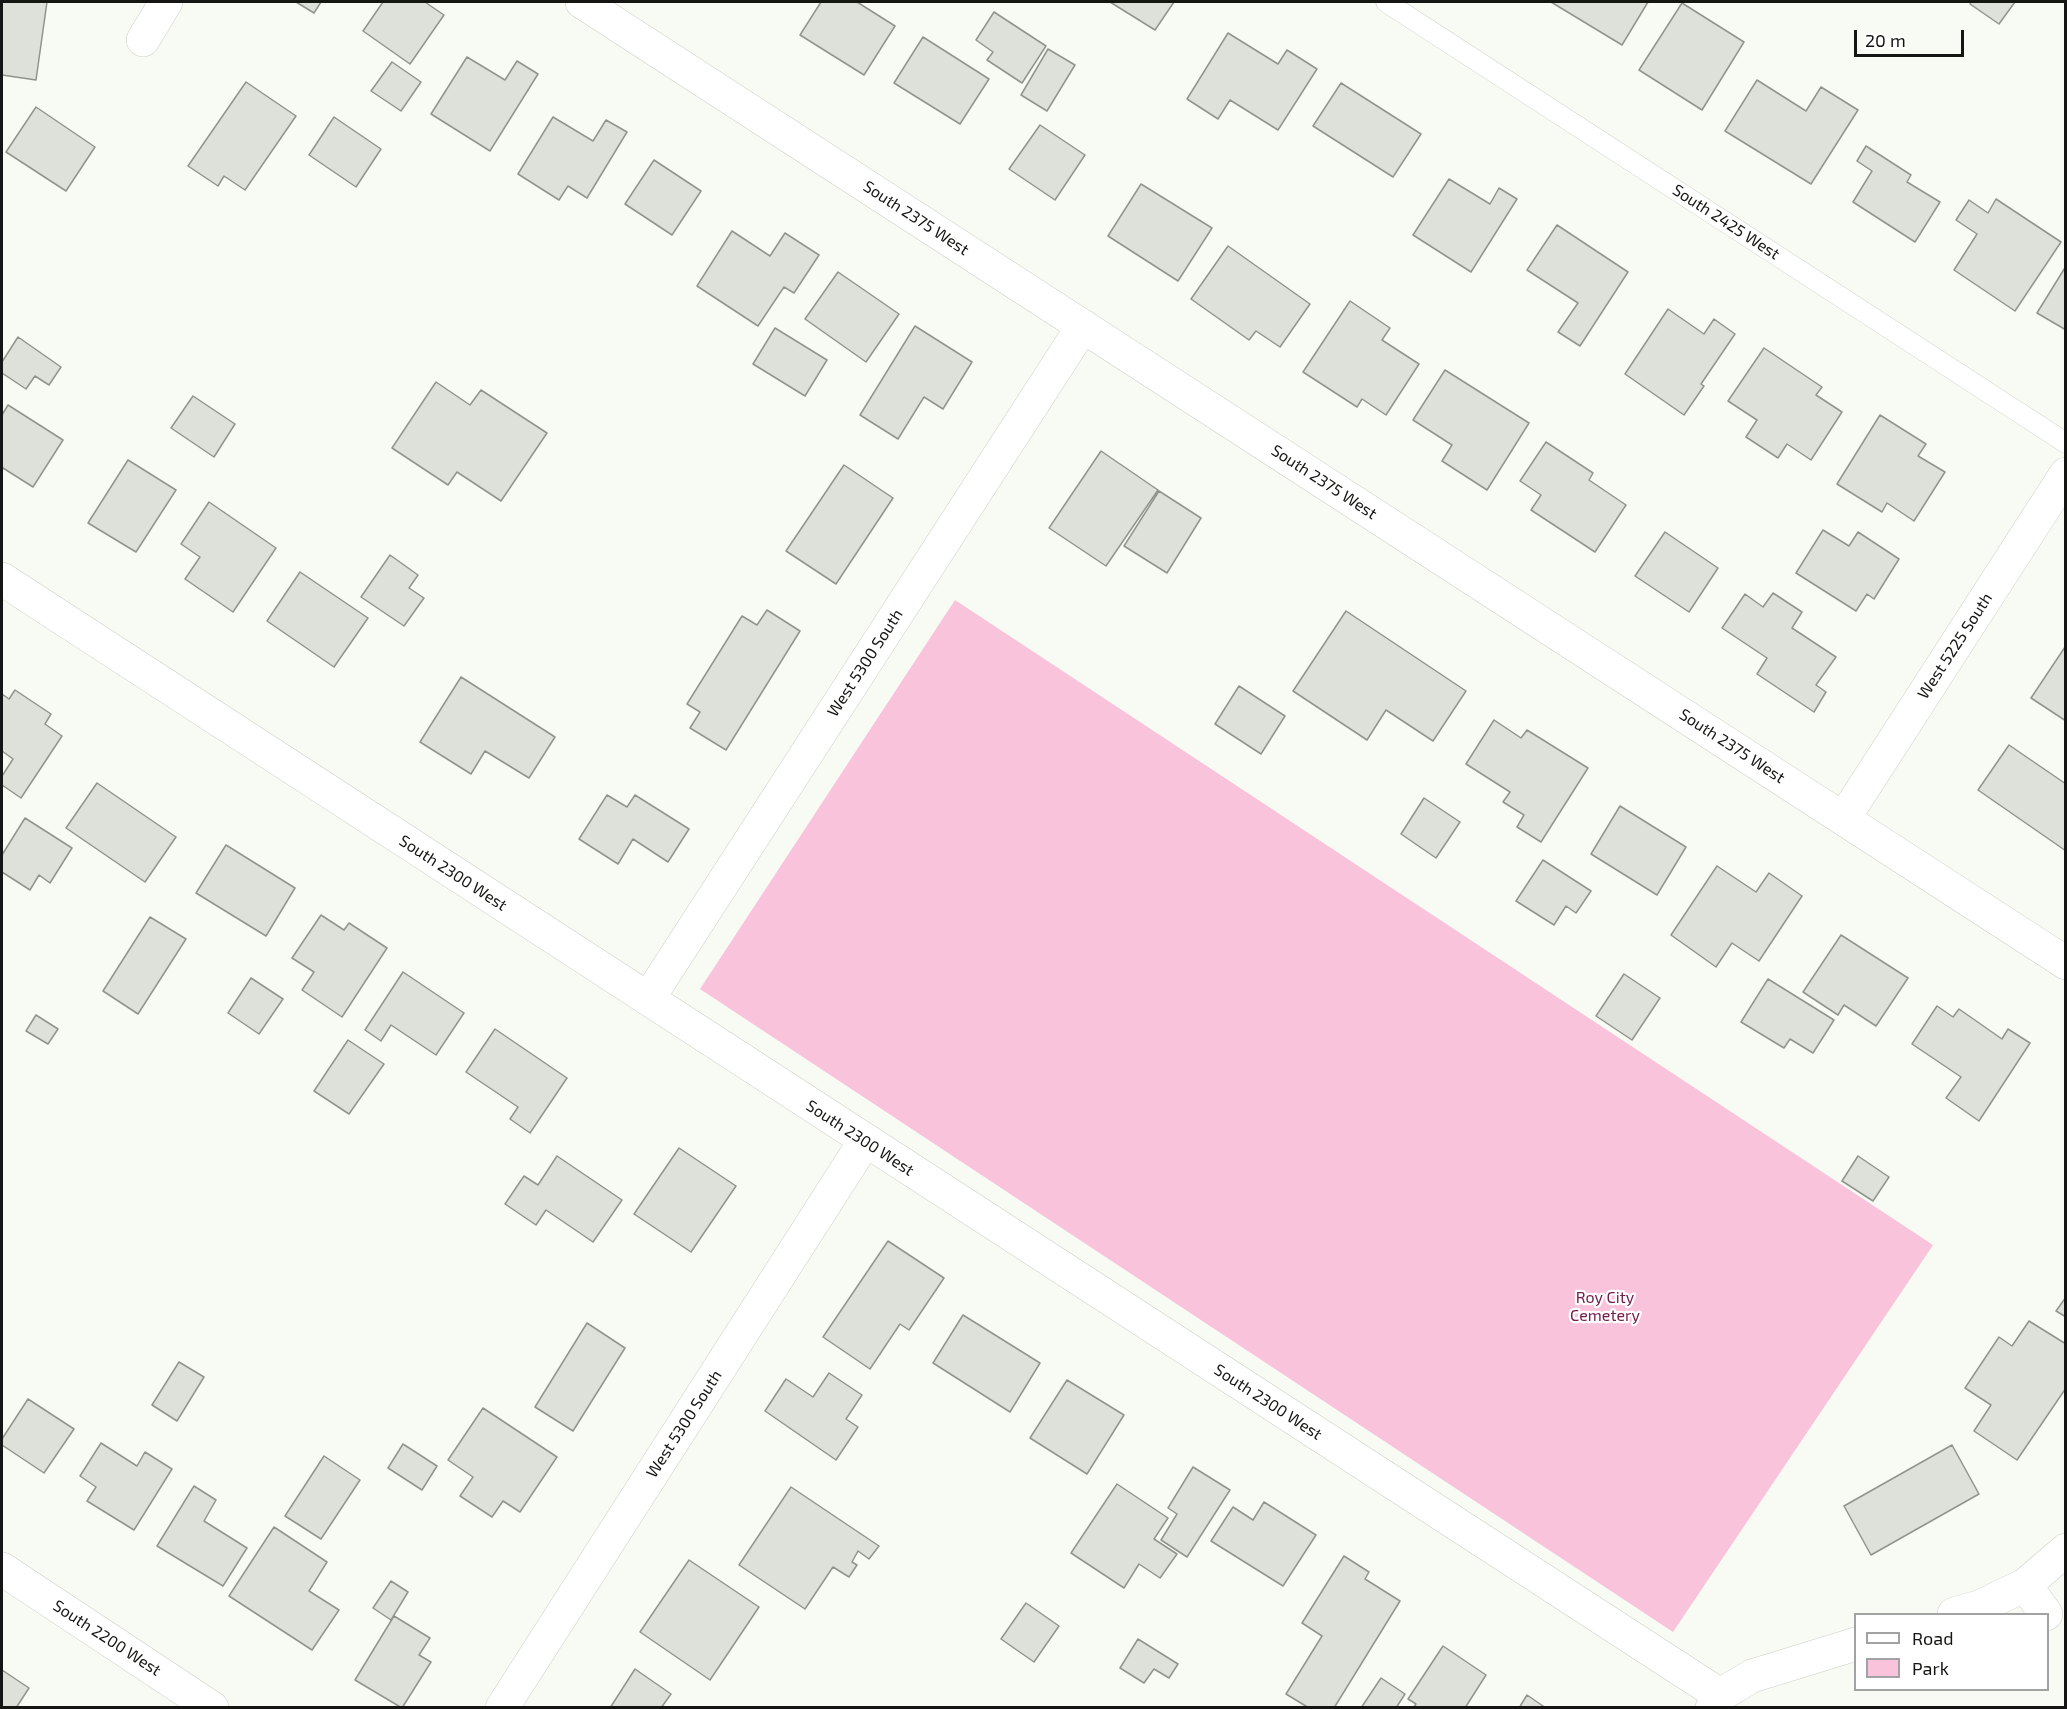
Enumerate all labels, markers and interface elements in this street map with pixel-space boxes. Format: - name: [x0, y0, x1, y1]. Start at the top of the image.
- scale bar: [1857, 18, 1966, 56]
- text: 20 m: [1865, 29, 1906, 51]
- street label: South 2375 West: [860, 177, 972, 259]
- street label: South 2425 West: [1669, 180, 1783, 264]
- street label: South 2375 West: [1268, 441, 1380, 523]
- street label: West 5225 South: [1914, 589, 1996, 703]
- street label: West 5300 South: [823, 606, 907, 720]
- street label: South 2375 West: [1676, 705, 1788, 787]
- street label: South 2300 West: [396, 831, 510, 915]
- street label: South 2300 West: [803, 1096, 917, 1180]
- park label: Roy City Cemetery: [1570, 1288, 1640, 1326]
- street label: South 2300 West: [1211, 1360, 1325, 1444]
- street label: West 5300 South: [642, 1367, 726, 1481]
- street label: South 2200 West: [49, 1596, 165, 1680]
- legend: [1854, 1613, 2049, 1691]
- text: Road: [1912, 1627, 1953, 1649]
- text: Park: [1912, 1657, 1949, 1679]

